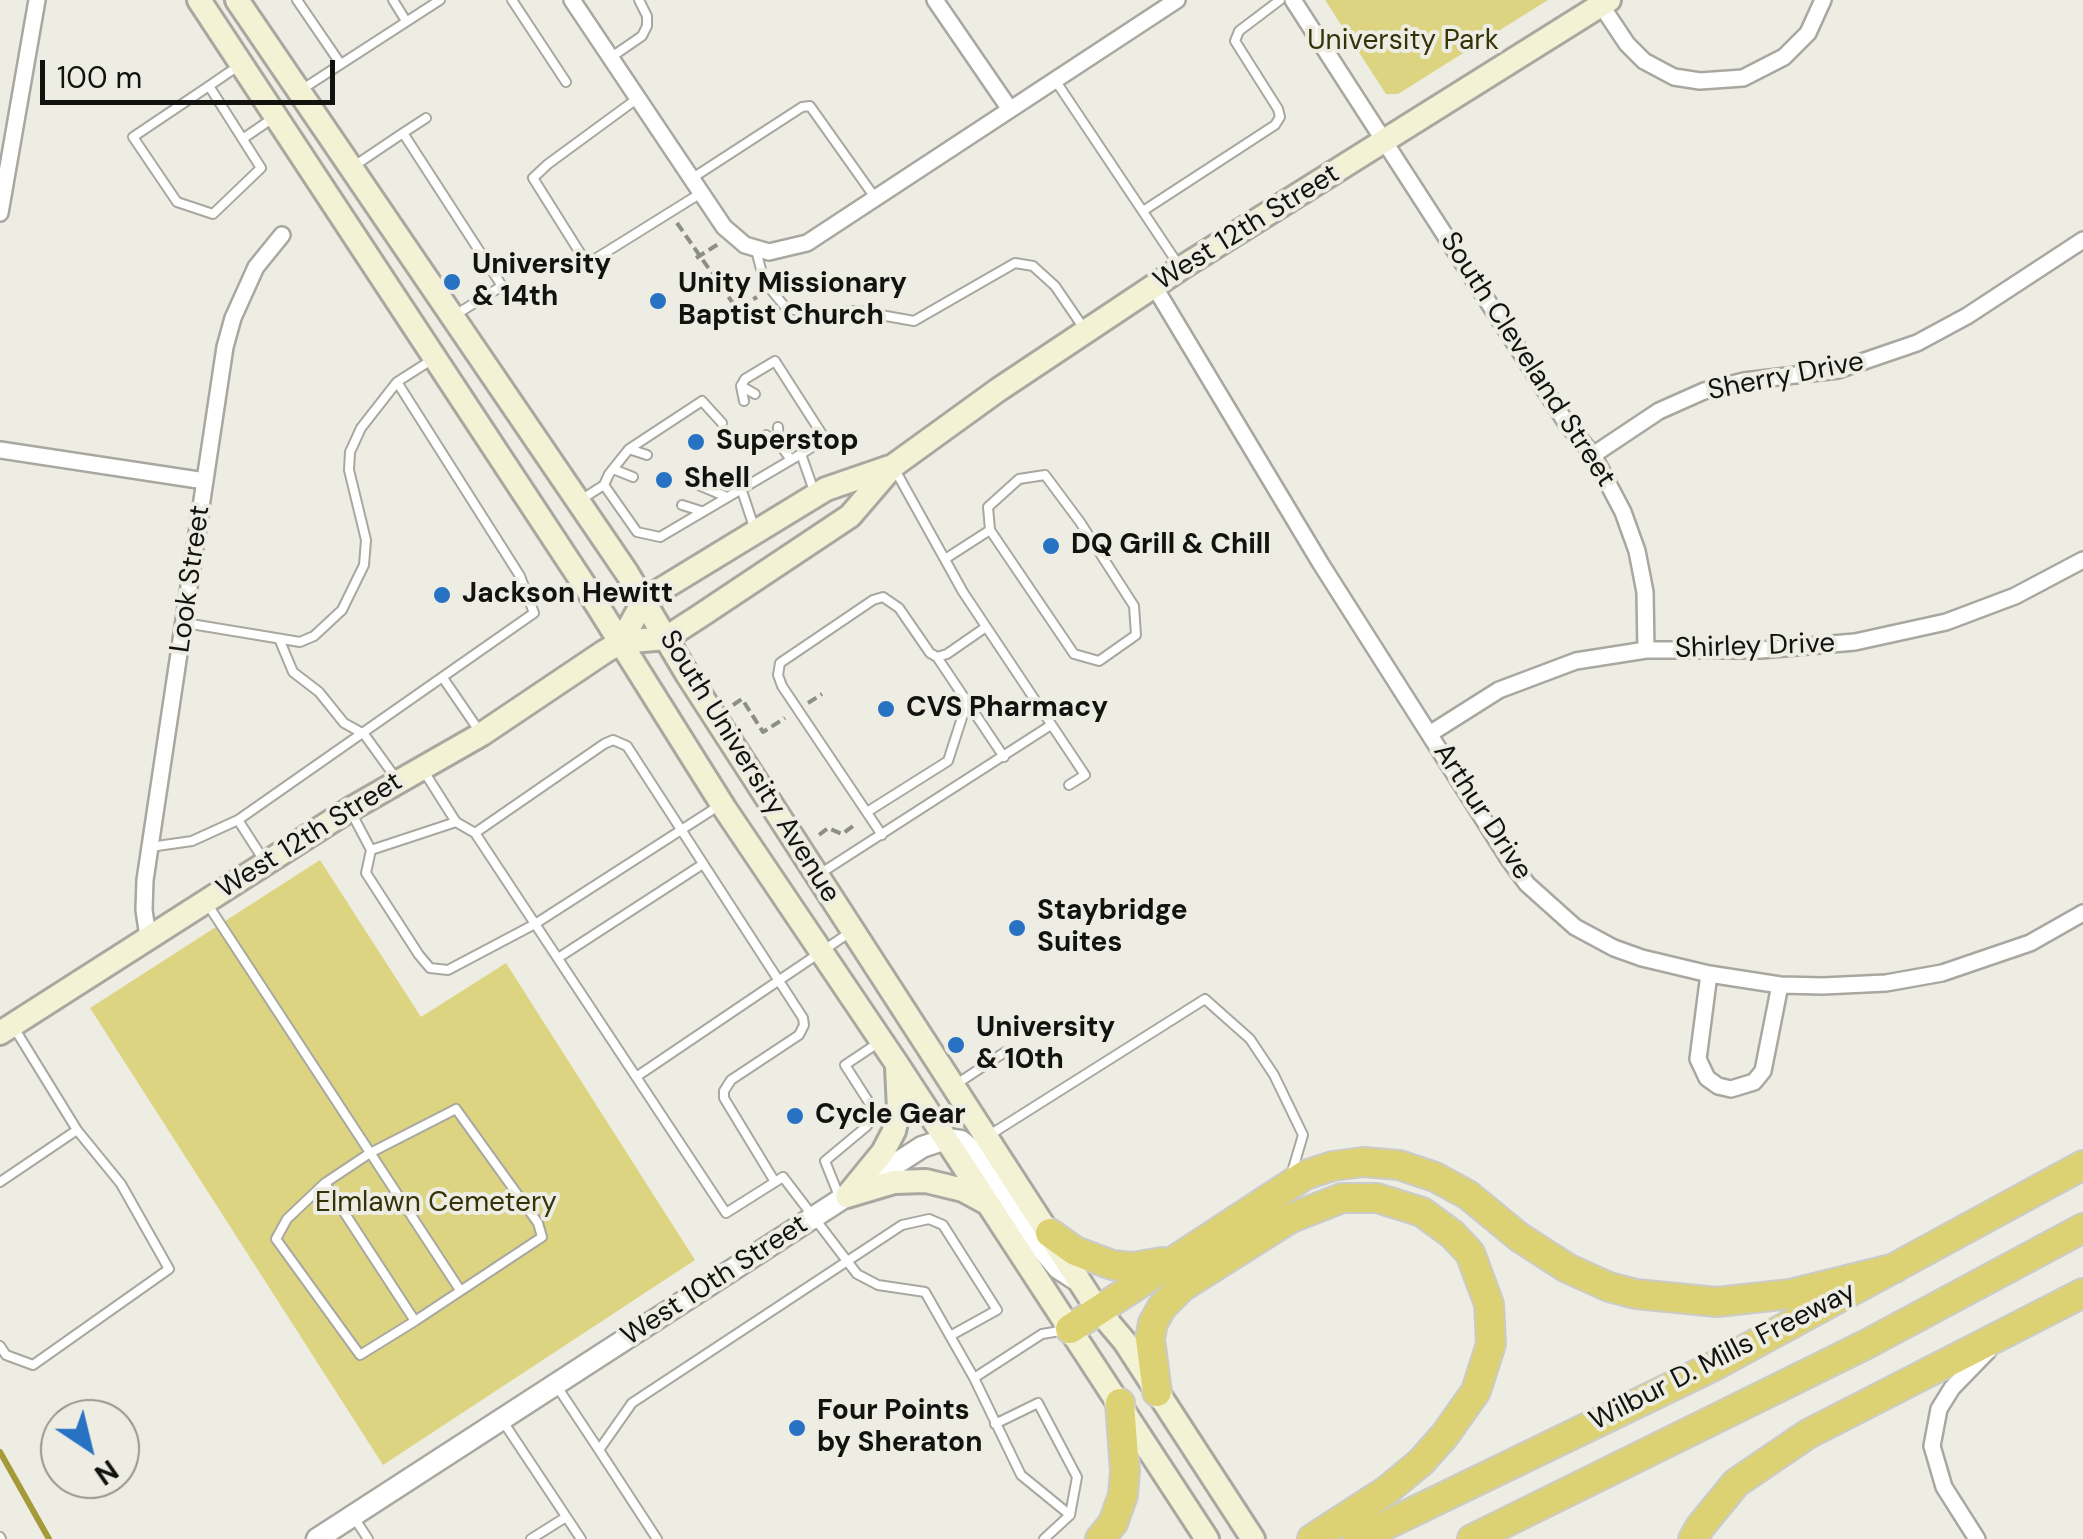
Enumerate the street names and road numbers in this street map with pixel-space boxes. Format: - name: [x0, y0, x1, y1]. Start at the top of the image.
- street label: West 12th Street: [1148, 158, 1346, 298]
- street label: South Cleveland Street: [1432, 226, 1622, 494]
- street label: Sherry Drive: [1705, 345, 1867, 409]
- street label: Look Street: [164, 503, 218, 655]
- street label: South University Avenue: [651, 625, 847, 909]
- street label: Shirley Drive: [1674, 627, 1836, 667]
- street label: Arthur Drive: [1425, 737, 1539, 887]
- street label: West 12th Street: [211, 766, 409, 906]
- street label: West 10th Street: [616, 1208, 814, 1354]
- street label: Wilbur D. Mills Freeway: [1584, 1275, 1862, 1439]

